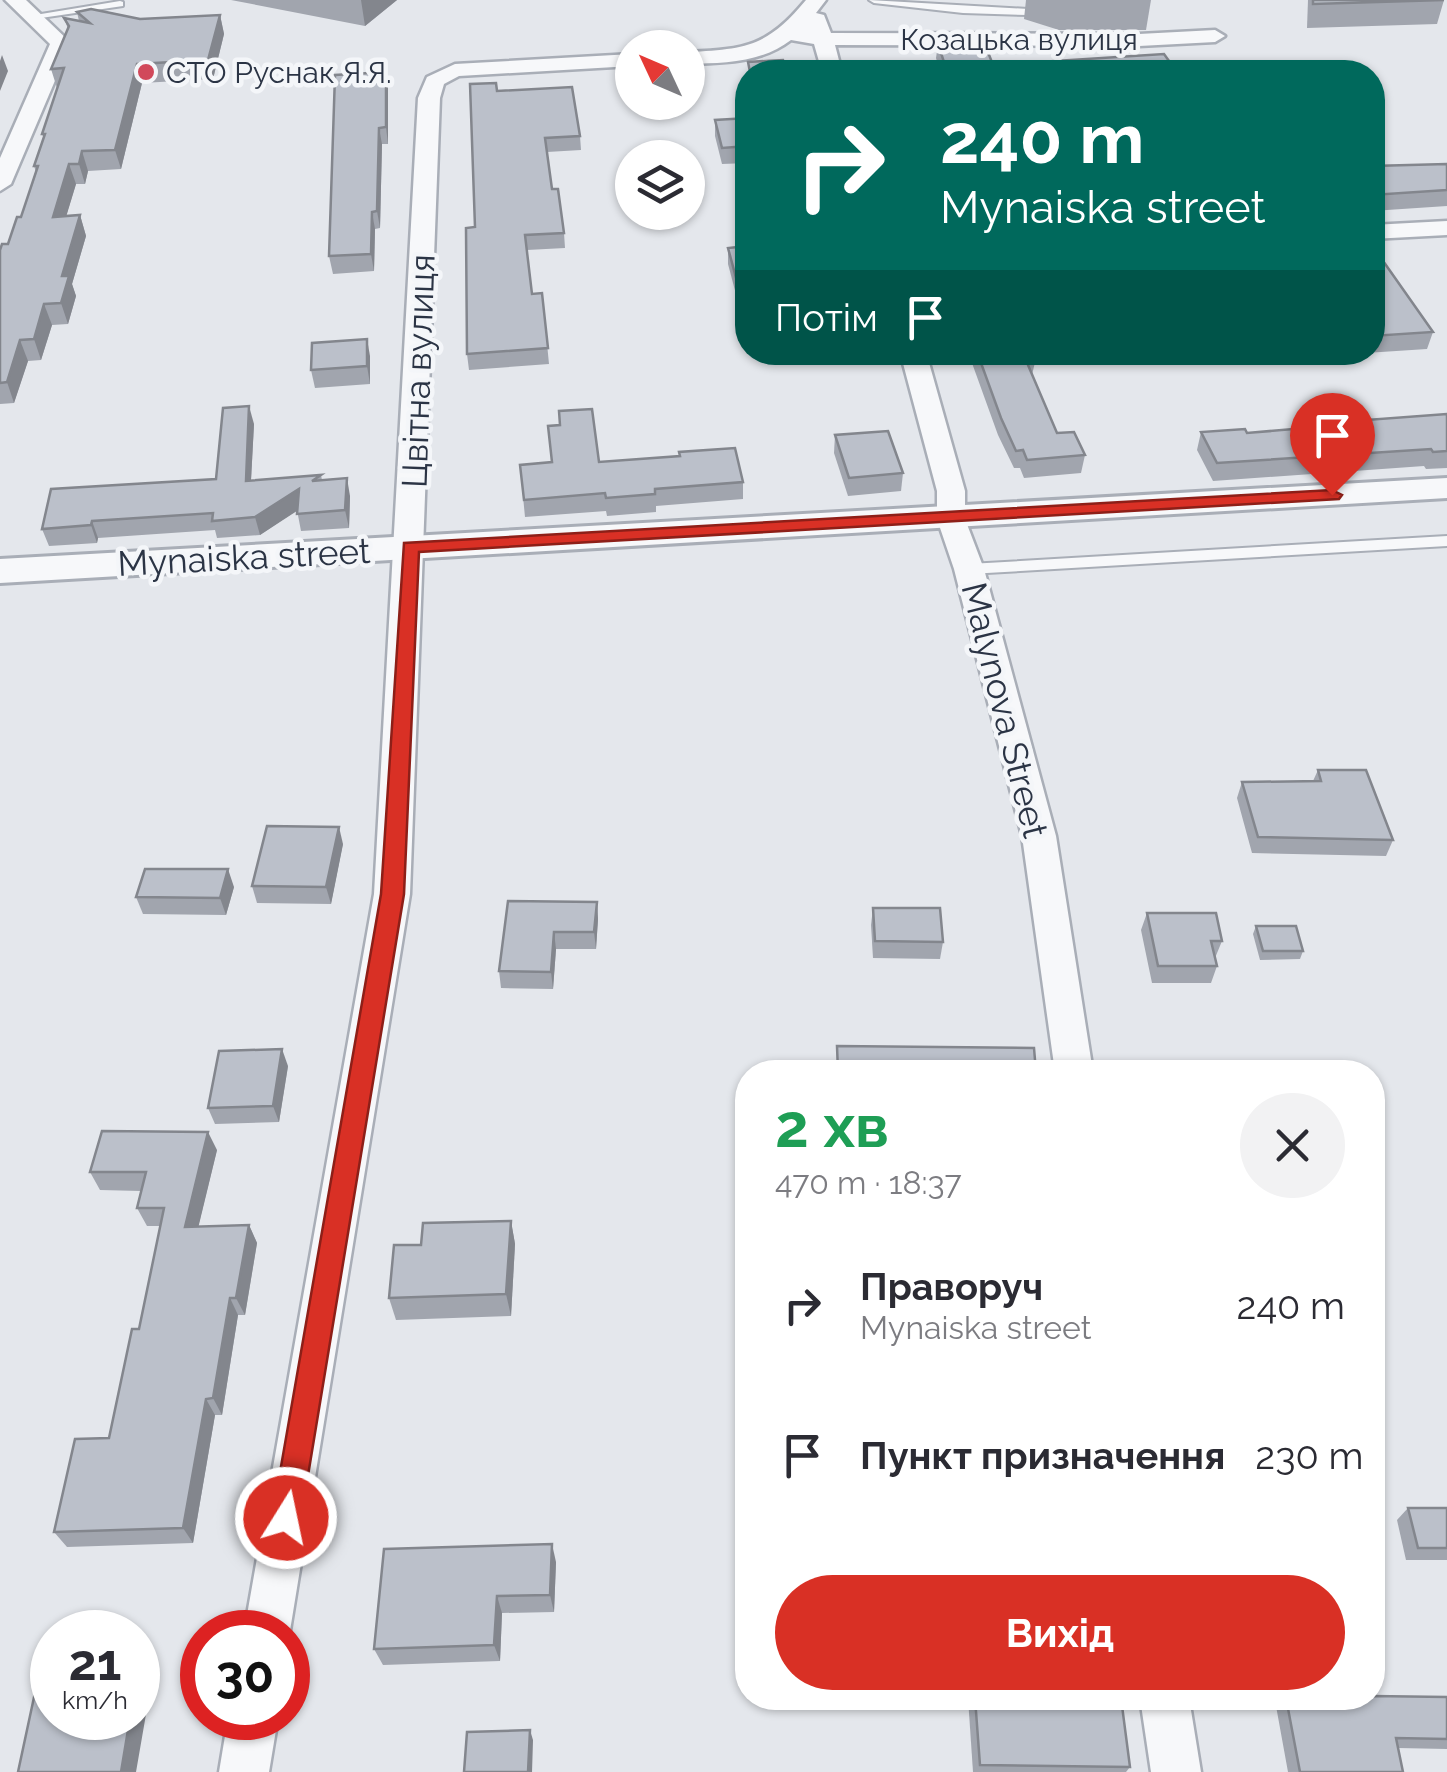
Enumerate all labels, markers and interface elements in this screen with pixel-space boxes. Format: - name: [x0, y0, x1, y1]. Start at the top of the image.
- street label: Козацька вулиця: [900, 22, 1138, 57]
- north arrow: [615, 30, 705, 120]
- map controls: [615, 30, 705, 230]
- place label: СТО Руснак Я.Я.: [166, 55, 392, 90]
- marker: СТО Руснак Я.Я.: [135, 61, 157, 83]
- text: 240 m: [940, 97, 1144, 179]
- icon: right: [775, 100, 905, 230]
- button: layers: [615, 140, 705, 230]
- text: Mynaiska street: [940, 181, 1266, 234]
- street label: Цвітна вулиця: [393, 253, 443, 489]
- icon: arrive: [898, 290, 953, 345]
- text: Потім: [775, 295, 878, 340]
- pin: [1290, 393, 1375, 496]
- icon: arrive: [1305, 408, 1360, 463]
- street label: Mynaiska street: [117, 530, 372, 584]
- street label: Malynova Street: [953, 578, 1057, 842]
- text: 2 хв: [775, 1091, 889, 1161]
- button: close: [1240, 1093, 1345, 1198]
- text: 470 m · 18:37: [775, 1164, 962, 1201]
- text: Праворуч: [860, 1264, 1043, 1309]
- icon: right: [775, 1278, 830, 1333]
- text: 240 m: [1237, 1283, 1345, 1328]
- text: Mynaiska street: [860, 1309, 1091, 1346]
- icon: arrive: [775, 1428, 830, 1483]
- text: Пункт призначення: [860, 1433, 1225, 1478]
- text: 230 m: [1255, 1433, 1363, 1478]
- position arrow: [234, 1466, 338, 1570]
- button: Вихід: [775, 1575, 1345, 1690]
- speed limit sign: 30: [180, 1610, 310, 1740]
- text: 21: [69, 1633, 121, 1692]
- text: km/h: [62, 1685, 128, 1715]

